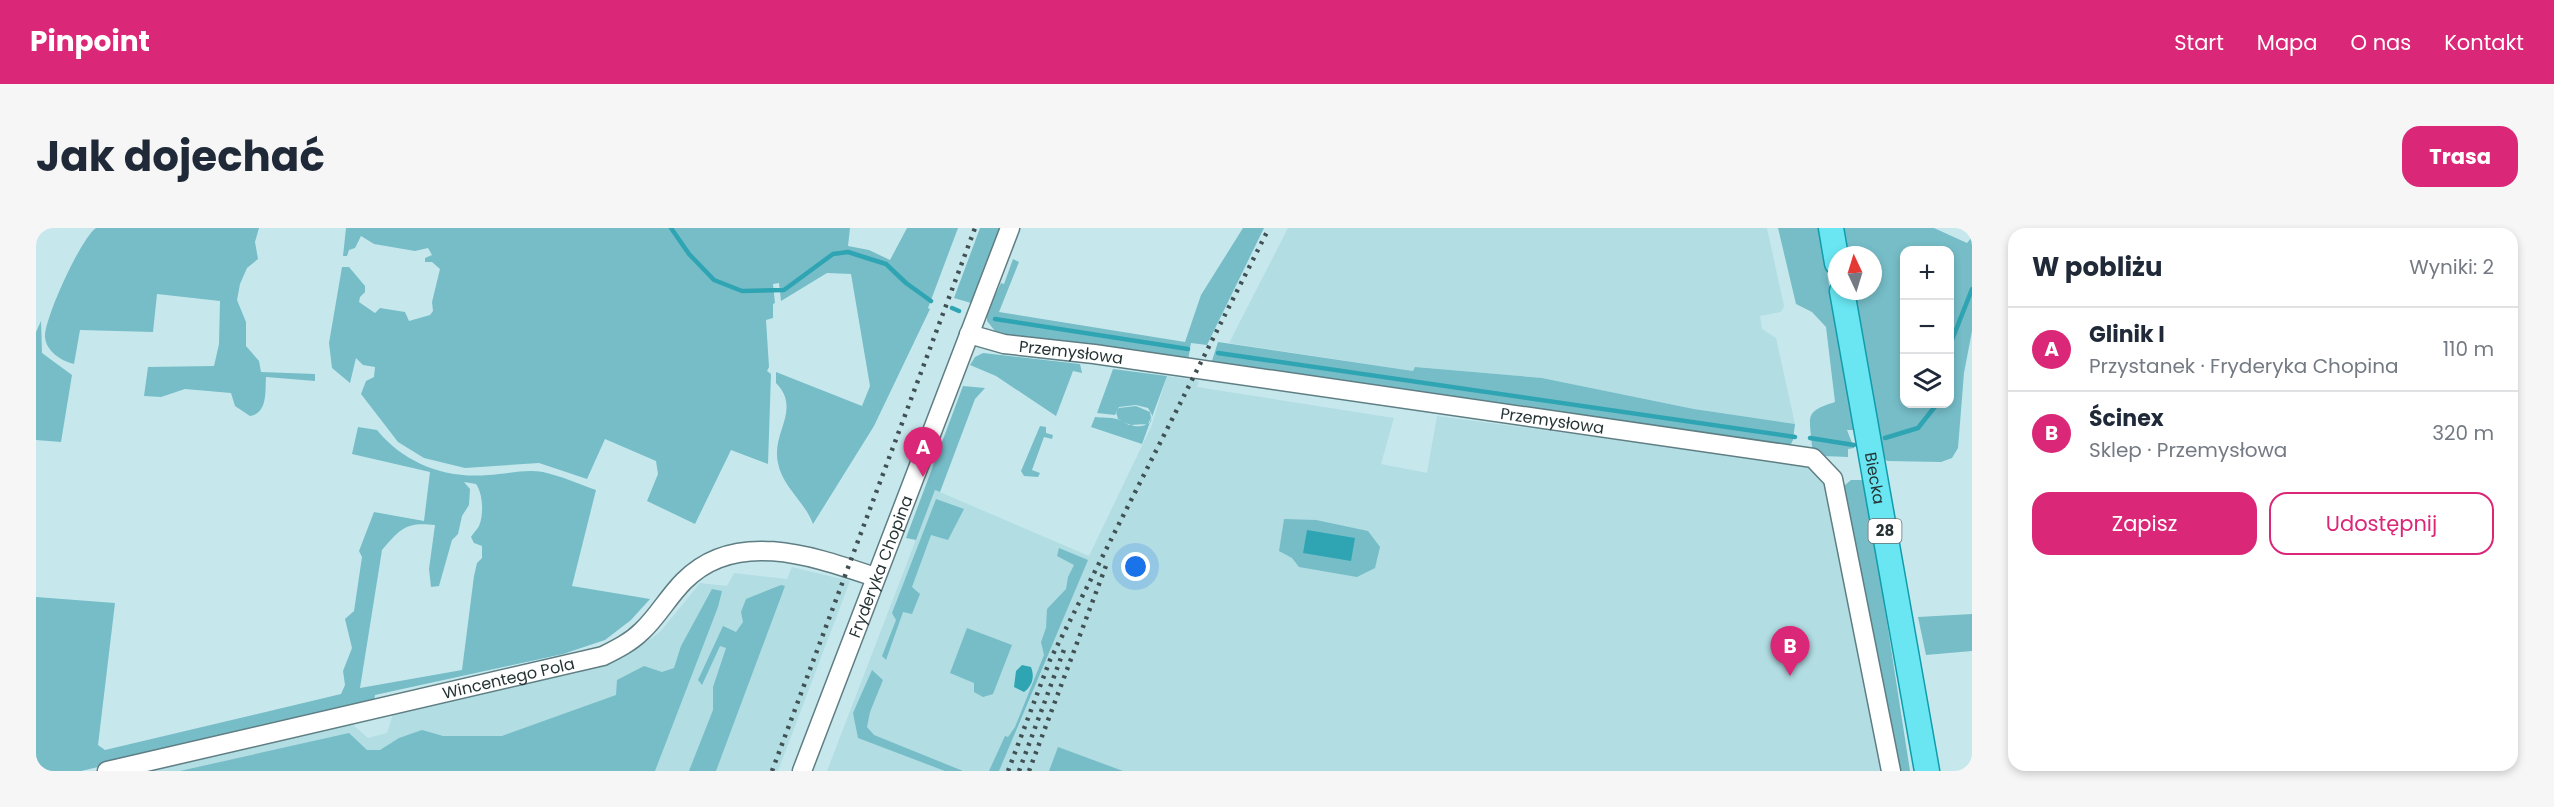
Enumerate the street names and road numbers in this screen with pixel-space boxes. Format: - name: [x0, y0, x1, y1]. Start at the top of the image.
- street label: Przemysłowa: [1018, 335, 1125, 370]
- street label: Przemysłowa: [1499, 402, 1606, 440]
- street label: Biecka: [1859, 450, 1891, 506]
- street label: Fryderyka Chopina: [843, 492, 919, 641]
- road number: 28: [1868, 519, 1902, 543]
- street label: Wincentego Pola: [440, 652, 577, 705]

